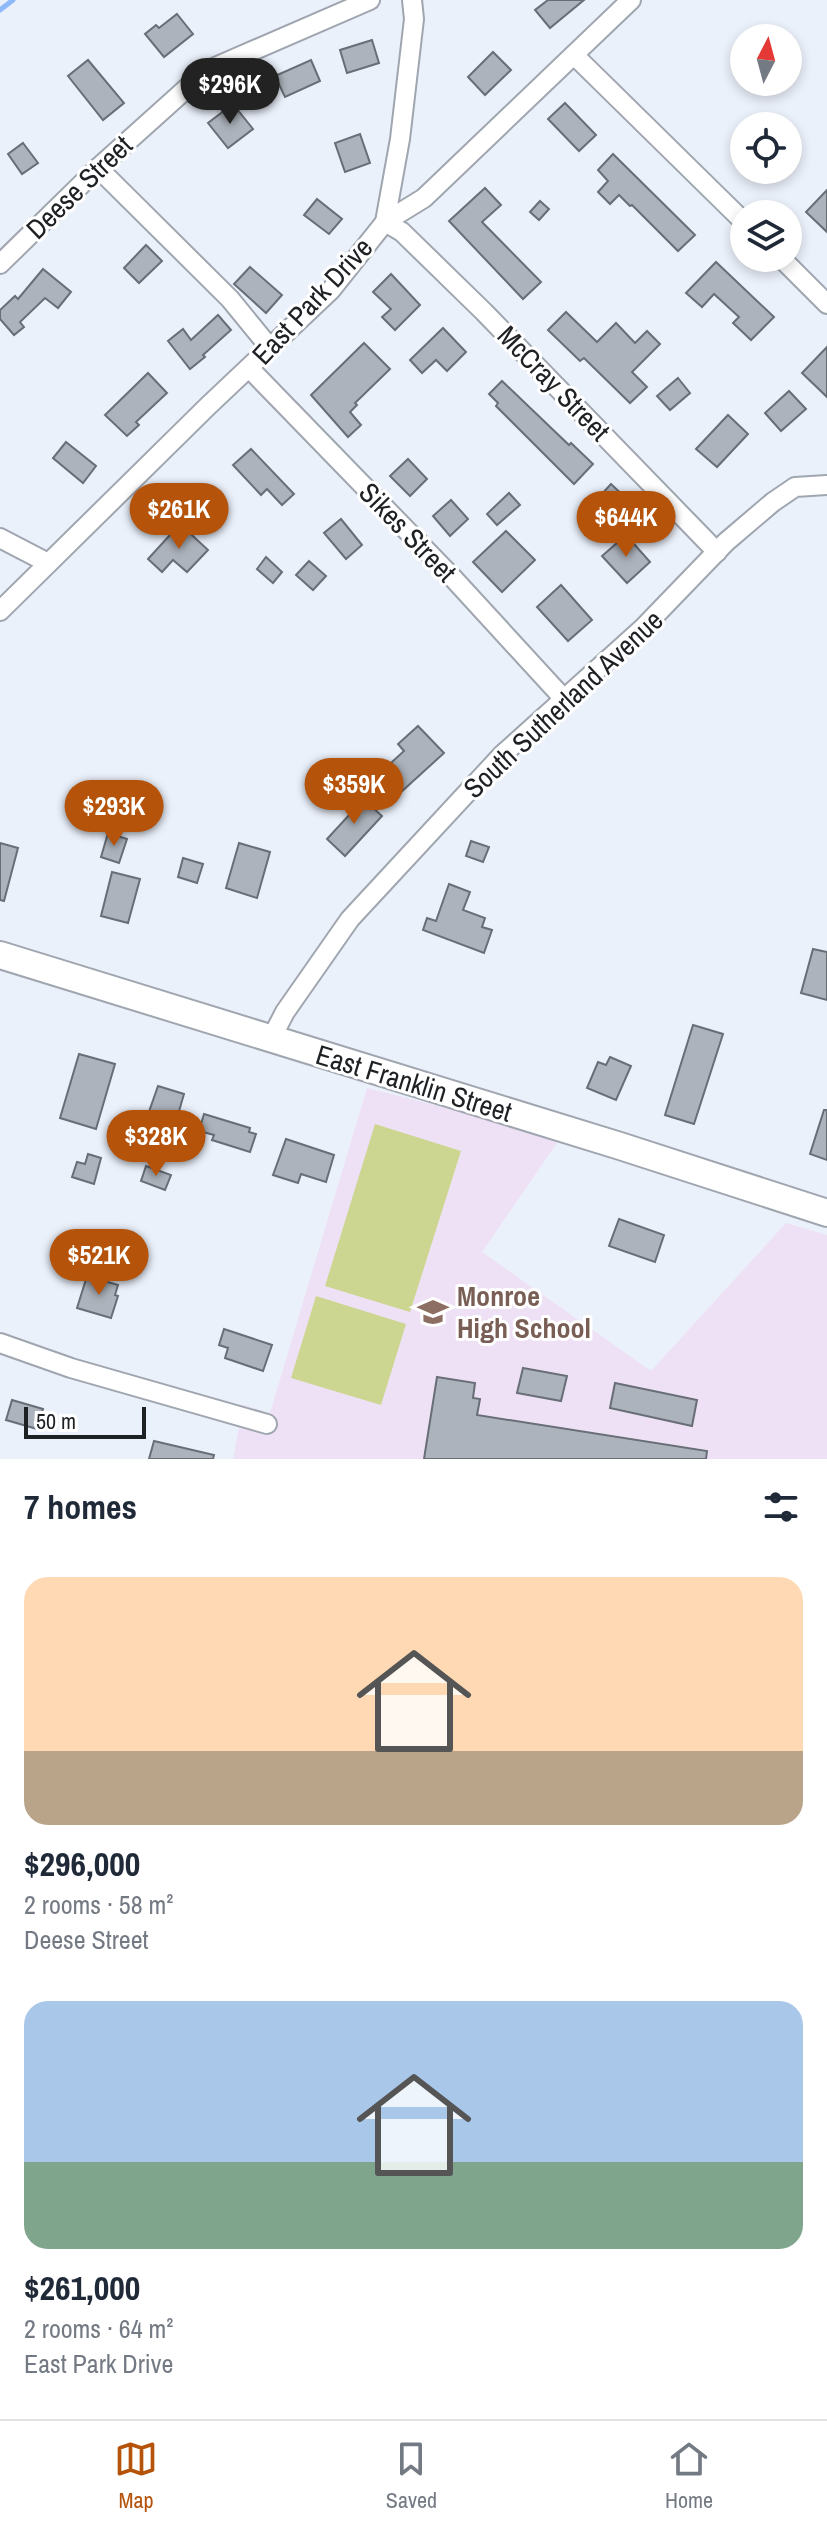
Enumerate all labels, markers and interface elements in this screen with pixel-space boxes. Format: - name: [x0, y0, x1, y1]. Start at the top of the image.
- north arrow: [730, 24, 802, 96]
- map controls: [730, 24, 802, 272]
- pin: $296K: [174, 58, 286, 126]
- text: $296K: [199, 66, 261, 101]
- button: locate: [730, 112, 802, 184]
- street label: Deese Street: [18, 127, 140, 247]
- button: layers: [730, 200, 802, 272]
- street label: East Park Drive: [243, 229, 381, 373]
- street label: McCray Street: [489, 317, 619, 449]
- street label: Sikes Street: [351, 474, 465, 590]
- pin: $261K: [123, 483, 235, 551]
- text: $261K: [148, 491, 210, 526]
- pin: $644K: [570, 491, 682, 559]
- text: $644K: [595, 499, 657, 534]
- street label: South Sutherland Avenue: [455, 601, 671, 807]
- pin: $359K: [298, 758, 410, 826]
- text: $359K: [323, 766, 385, 801]
- pin: $293K: [58, 780, 170, 848]
- text: $293K: [83, 788, 145, 823]
- street label: East Franklin Street: [311, 1035, 517, 1131]
- pin: $328K: [100, 1110, 212, 1178]
- text: $328K: [125, 1118, 187, 1153]
- pin: $521K: [43, 1229, 155, 1297]
- text: $521K: [68, 1237, 130, 1272]
- place label: Monroe High School: [457, 1277, 591, 1347]
- school or university icon: Monroe High School: [416, 1295, 450, 1329]
- scale bar: [24, 1403, 146, 1439]
- text: 50 m: [36, 1406, 76, 1436]
- text: 7 homes: [24, 1484, 137, 1530]
- icon: filters: [759, 1485, 803, 1529]
- icon: home: [342, 1629, 486, 1773]
- text: $296,000: [24, 1841, 140, 1887]
- text: 2 rooms · 58 m²: [24, 1887, 173, 1922]
- text: Deese Street: [24, 1922, 148, 1957]
- icon: home: [342, 2053, 486, 2197]
- text: $261,000: [24, 2265, 140, 2311]
- text: 2 rooms · 64 m²: [24, 2311, 173, 2346]
- text: East Park Drive: [24, 2346, 173, 2381]
- tab: Map: [114, 2437, 158, 2515]
- tab: Saved: [386, 2437, 437, 2515]
- tab: Home: [665, 2437, 713, 2515]

